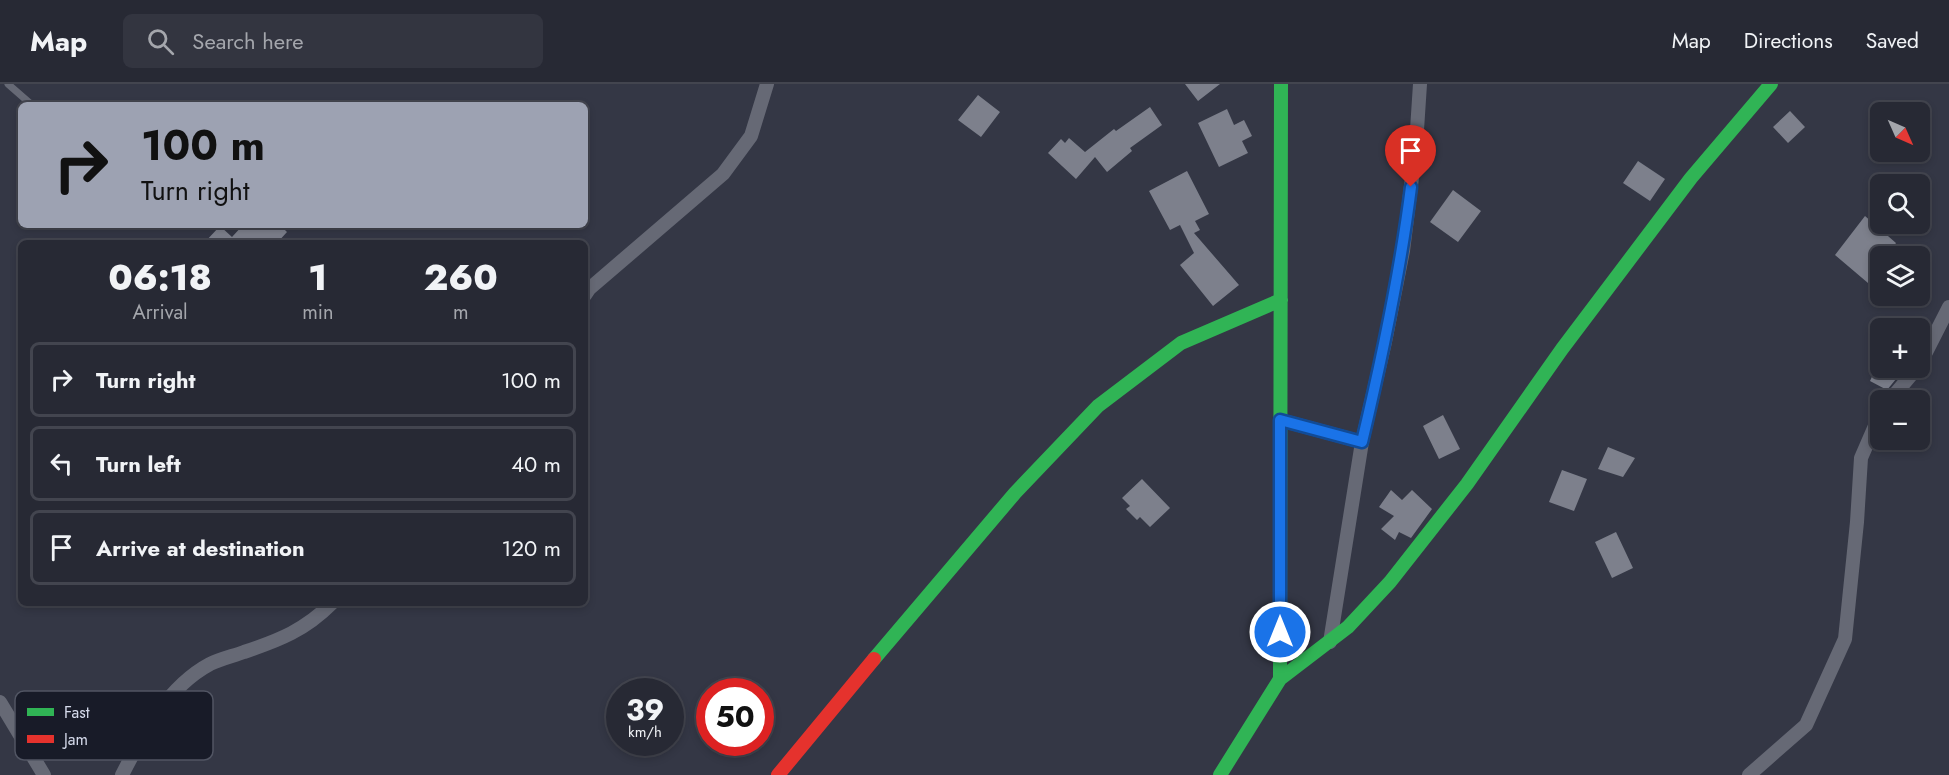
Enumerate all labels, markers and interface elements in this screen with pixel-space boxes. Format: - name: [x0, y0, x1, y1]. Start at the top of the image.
- search box: [123, 14, 543, 68]
- text: Map: [30, 21, 87, 62]
- icon: search: [144, 25, 177, 58]
- text: Search here: [192, 25, 304, 57]
- text: Map: [1672, 26, 1711, 56]
- text: Directions: [1744, 26, 1833, 56]
- text: Saved: [1866, 26, 1919, 56]
- north arrow: [1870, 102, 1930, 162]
- map controls: [1870, 102, 1930, 450]
- text: 100 m: [141, 115, 265, 176]
- pin: [1385, 125, 1436, 187]
- icon: right: [42, 126, 120, 204]
- icon: arrive: [1394, 134, 1427, 167]
- text: Turn right: [141, 171, 249, 210]
- button: search: [1870, 174, 1930, 234]
- button: layers: [1870, 246, 1930, 306]
- text: 06:18: [108, 251, 212, 303]
- text: 1: [308, 251, 327, 303]
- text: 260: [424, 251, 498, 303]
- text: Arrival: [133, 298, 188, 327]
- text: min: [302, 298, 334, 327]
- text: m: [453, 298, 469, 327]
- button: +: [1870, 318, 1930, 378]
- icon: right: [45, 363, 78, 396]
- text: Turn right: [96, 364, 196, 396]
- text: 100 m: [501, 364, 561, 396]
- button: −: [1870, 390, 1930, 450]
- icon: left: [45, 447, 78, 480]
- text: Turn left: [96, 448, 181, 480]
- text: 40 m: [511, 448, 561, 480]
- icon: arrive: [45, 531, 78, 564]
- text: Arrive at destination: [96, 532, 305, 564]
- text: 120 m: [502, 532, 561, 564]
- position arrow: [1248, 600, 1312, 664]
- speed limit sign: 50: [696, 678, 774, 756]
- text: 39: [626, 688, 664, 731]
- legend: [15, 691, 213, 760]
- text: Fast: [64, 701, 90, 724]
- text: km/h: [628, 721, 662, 743]
- text: Jam: [62, 728, 88, 751]

